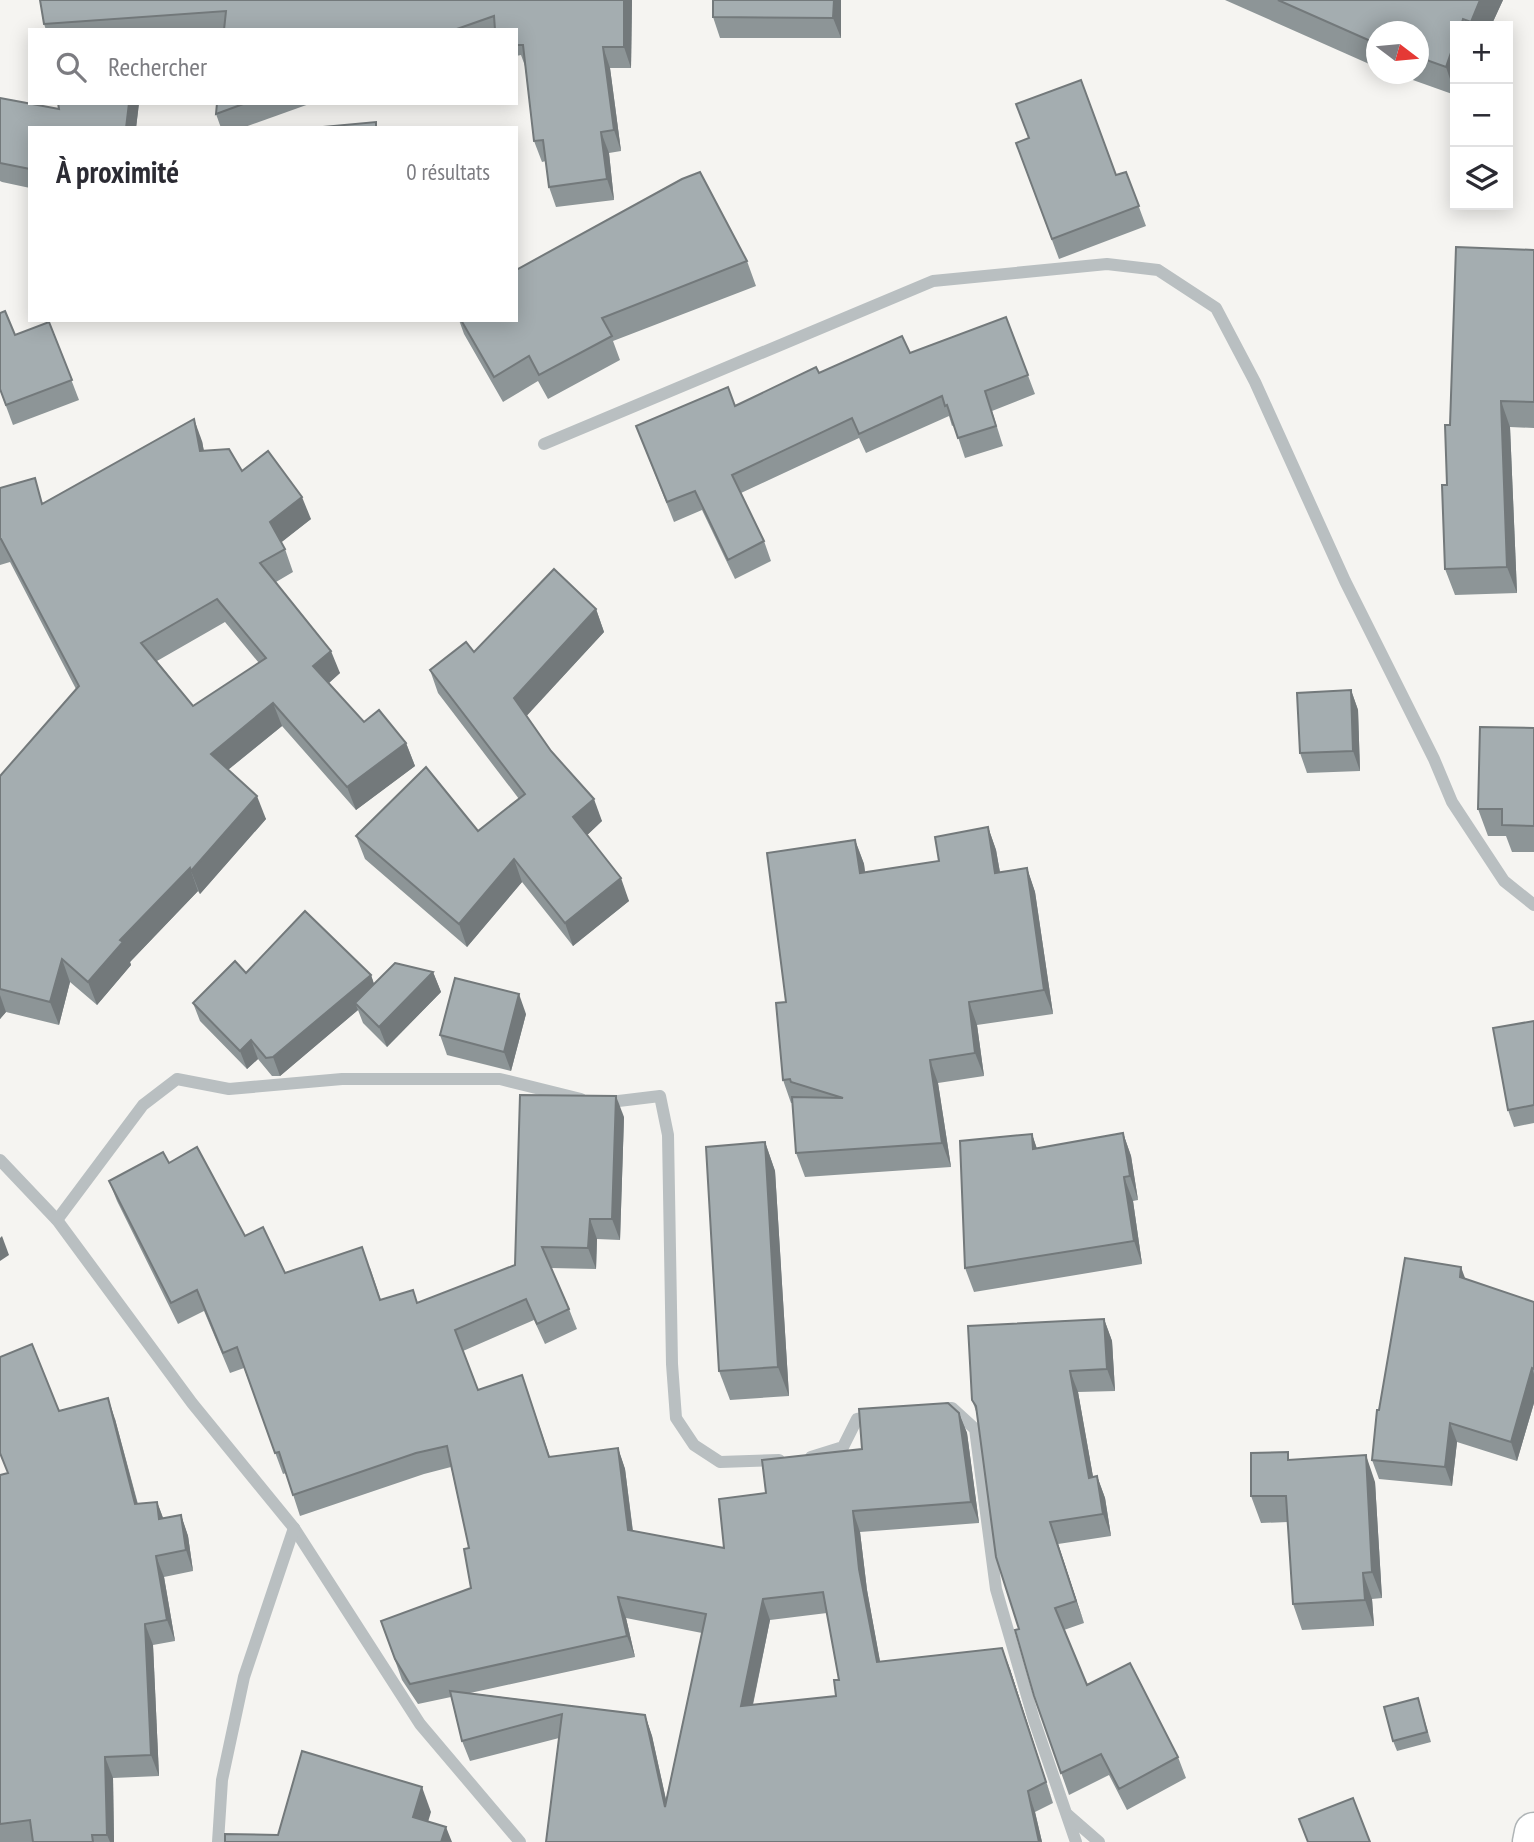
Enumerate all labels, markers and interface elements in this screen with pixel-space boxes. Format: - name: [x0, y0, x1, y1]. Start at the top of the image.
- north arrow: [1366, 21, 1429, 84]
- map controls: [1450, 21, 1513, 210]
- button: +: [1450, 21, 1513, 84]
- search box: [28, 28, 518, 105]
- icon: search: [52, 48, 90, 86]
- text: Rechercher: [108, 50, 207, 83]
- button: −: [1450, 84, 1513, 147]
- button: layers: [1450, 147, 1513, 210]
- text: À proximité: [56, 152, 179, 191]
- text: 0 résultats: [406, 157, 490, 186]

